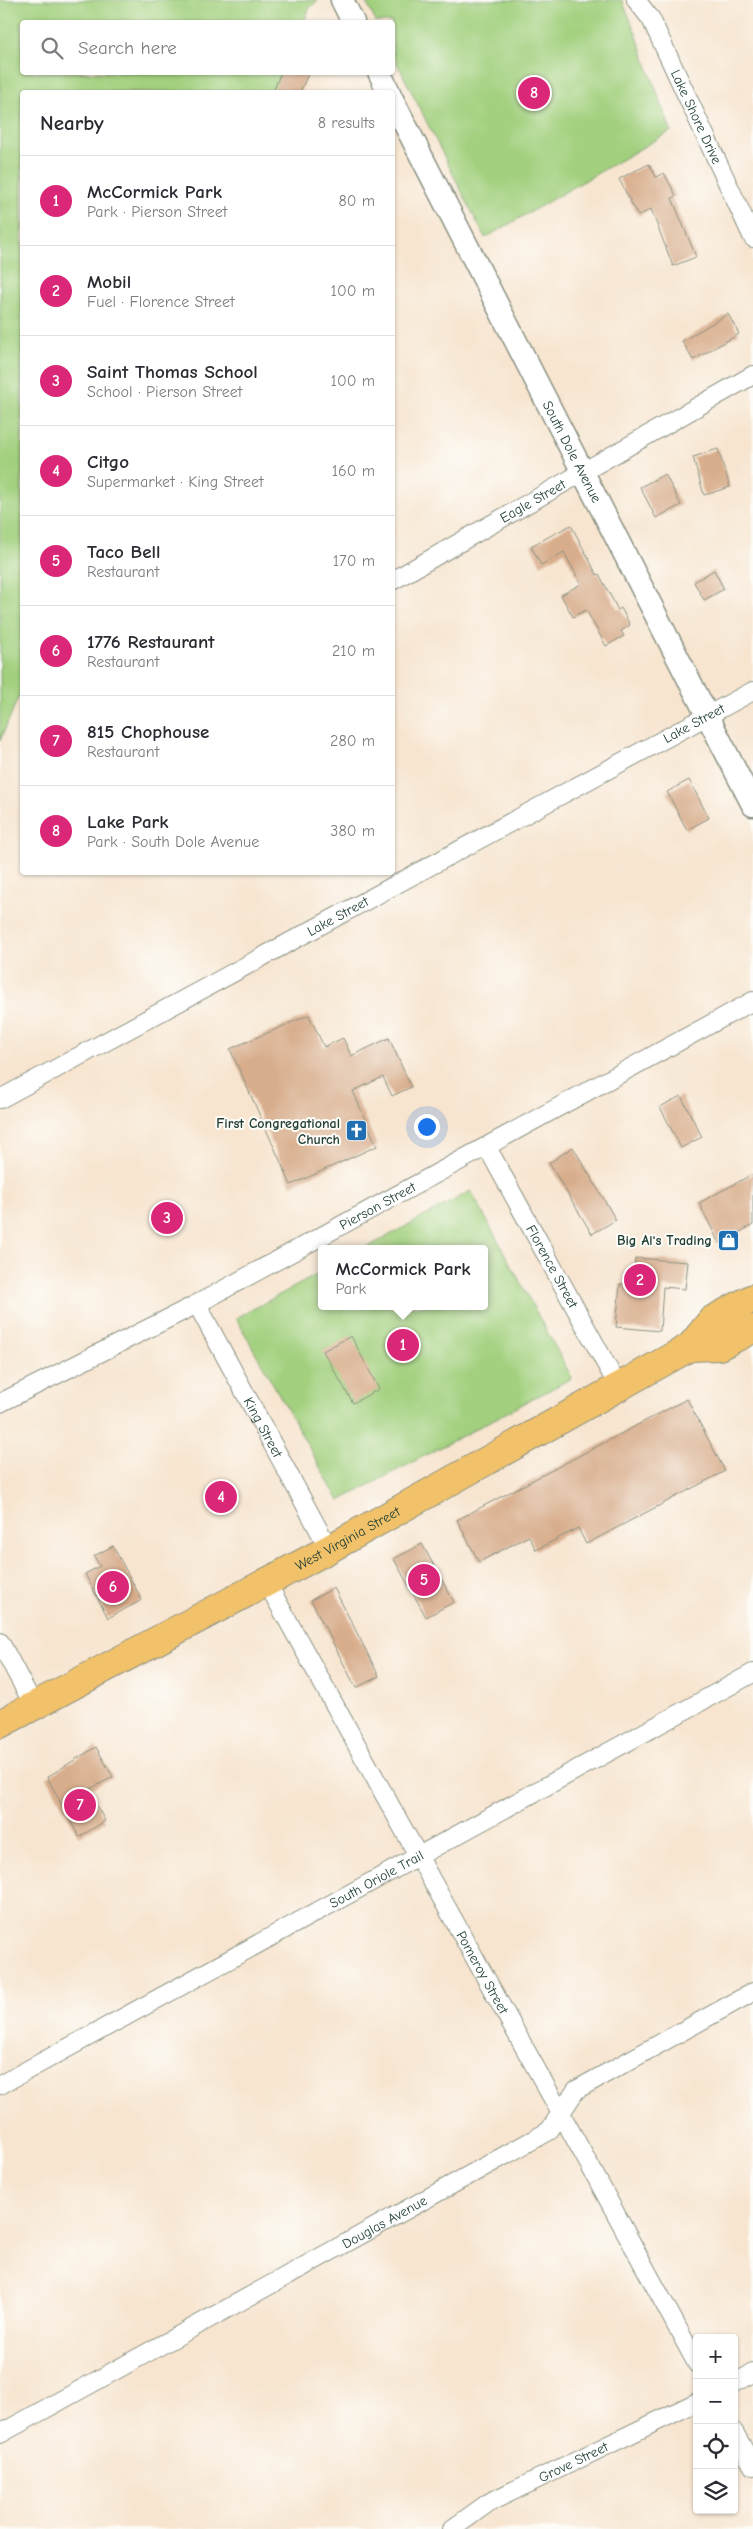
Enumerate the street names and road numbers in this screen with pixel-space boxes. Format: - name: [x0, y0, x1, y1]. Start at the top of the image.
- street label: Lake Shore Drive: [667, 67, 725, 167]
- street label: South Dole Avenue: [539, 398, 605, 506]
- street label: Eagle Street: [497, 475, 570, 527]
- street label: Lake Street: [660, 700, 728, 747]
- street label: Lake Street: [304, 893, 372, 940]
- street label: Pierson Street: [337, 1178, 420, 1234]
- street label: Florence Street: [522, 1222, 582, 1312]
- street label: King Street: [240, 1394, 287, 1461]
- street label: West Virginia Street: [292, 1503, 404, 1574]
- street label: South Oriole Trail: [327, 1847, 427, 1912]
- street label: Pomeroy Street: [452, 1928, 512, 2018]
- street label: Douglas Avenue: [339, 2192, 430, 2253]
- street label: Grove Street: [536, 2438, 612, 2486]

